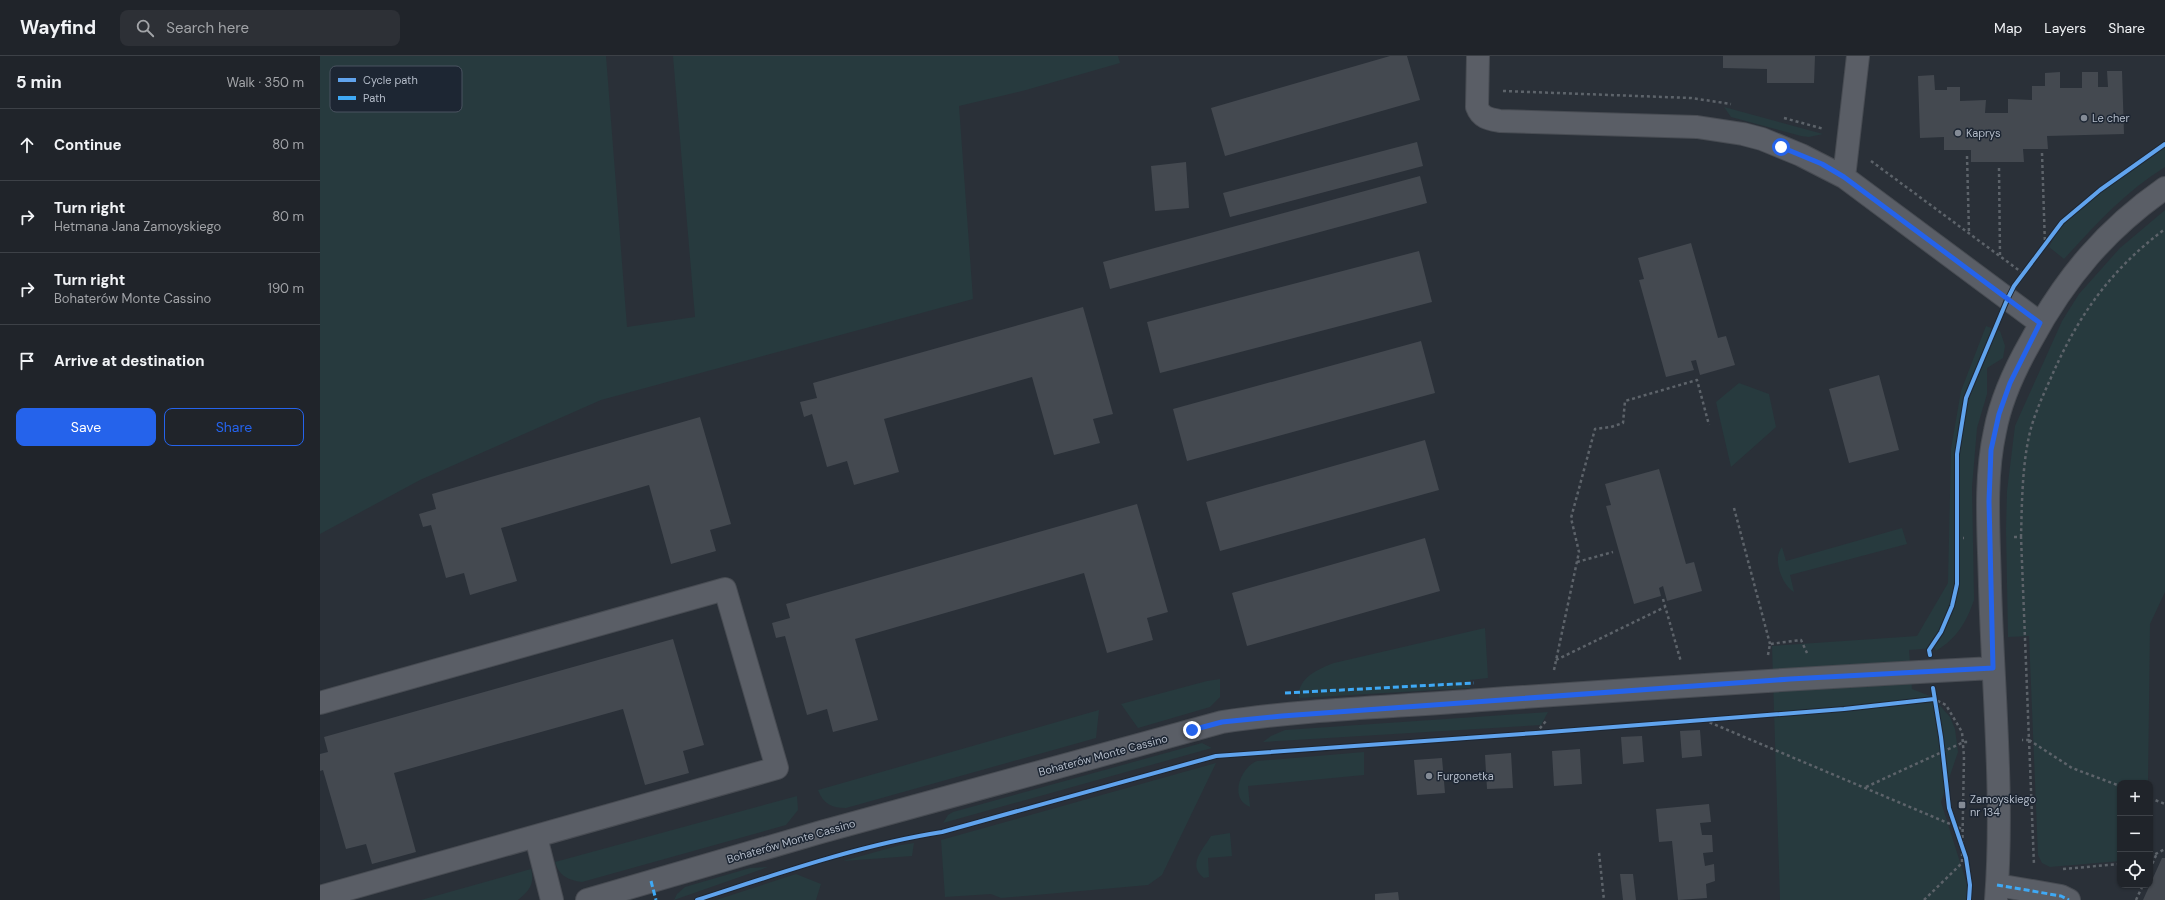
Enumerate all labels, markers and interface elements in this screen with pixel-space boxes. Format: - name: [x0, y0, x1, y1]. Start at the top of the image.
- search box: [120, 10, 400, 46]
- text: Wayfind: [20, 15, 96, 40]
- icon: search: [134, 17, 156, 39]
- text: Search here: [166, 18, 249, 38]
- text: Map: [1994, 19, 2022, 37]
- text: Layers: [2044, 19, 2086, 37]
- text: Share: [2108, 19, 2145, 37]
- legend: [330, 66, 462, 112]
- text: 5 min: [16, 71, 62, 93]
- text: Cycle path: [363, 73, 418, 87]
- text: Walk · 350 m: [226, 74, 304, 91]
- text: Path: [363, 91, 386, 105]
- place label: Le cher: [2092, 111, 2130, 125]
- marker: Le cher: [2079, 113, 2089, 123]
- place label: Kaprys: [1966, 126, 2000, 140]
- marker: Kaprys: [1953, 128, 1963, 138]
- icon: ahead: [16, 134, 38, 156]
- text: Continue: [54, 135, 122, 155]
- text: 80 m: [272, 136, 304, 153]
- route start: [1772, 138, 1790, 156]
- text: Turn right: [54, 198, 125, 218]
- icon: right: [16, 206, 38, 228]
- text: 80 m: [272, 208, 304, 225]
- text: Hetmana Jana Zamoyskiego: [54, 218, 221, 235]
- text: Turn right: [54, 270, 125, 290]
- icon: right: [16, 278, 38, 300]
- text: 190 m: [268, 280, 304, 297]
- text: Bohaterów Monte Cassino: [54, 290, 211, 307]
- icon: arrive: [16, 350, 38, 372]
- text: Arrive at destination: [54, 351, 205, 371]
- button: Save: [16, 408, 156, 446]
- button: Share: [164, 408, 304, 446]
- route end: [1183, 721, 1201, 739]
- street label: Bohaterów Monte Cassino: [1037, 731, 1169, 779]
- place label: Furgonetka: [1437, 769, 1494, 783]
- marker: Furgonetka: [1424, 771, 1434, 781]
- map controls: [2117, 780, 2153, 888]
- button: +: [2117, 780, 2153, 816]
- place label: Zamoyskiego nr 134: [1970, 792, 2036, 819]
- marker: Zamoyskiego nr 134: [1957, 800, 1967, 810]
- street label: Bohaterów Monte Cassino: [725, 816, 857, 866]
- button: −: [2117, 816, 2153, 852]
- button: locate: [2117, 852, 2153, 888]

